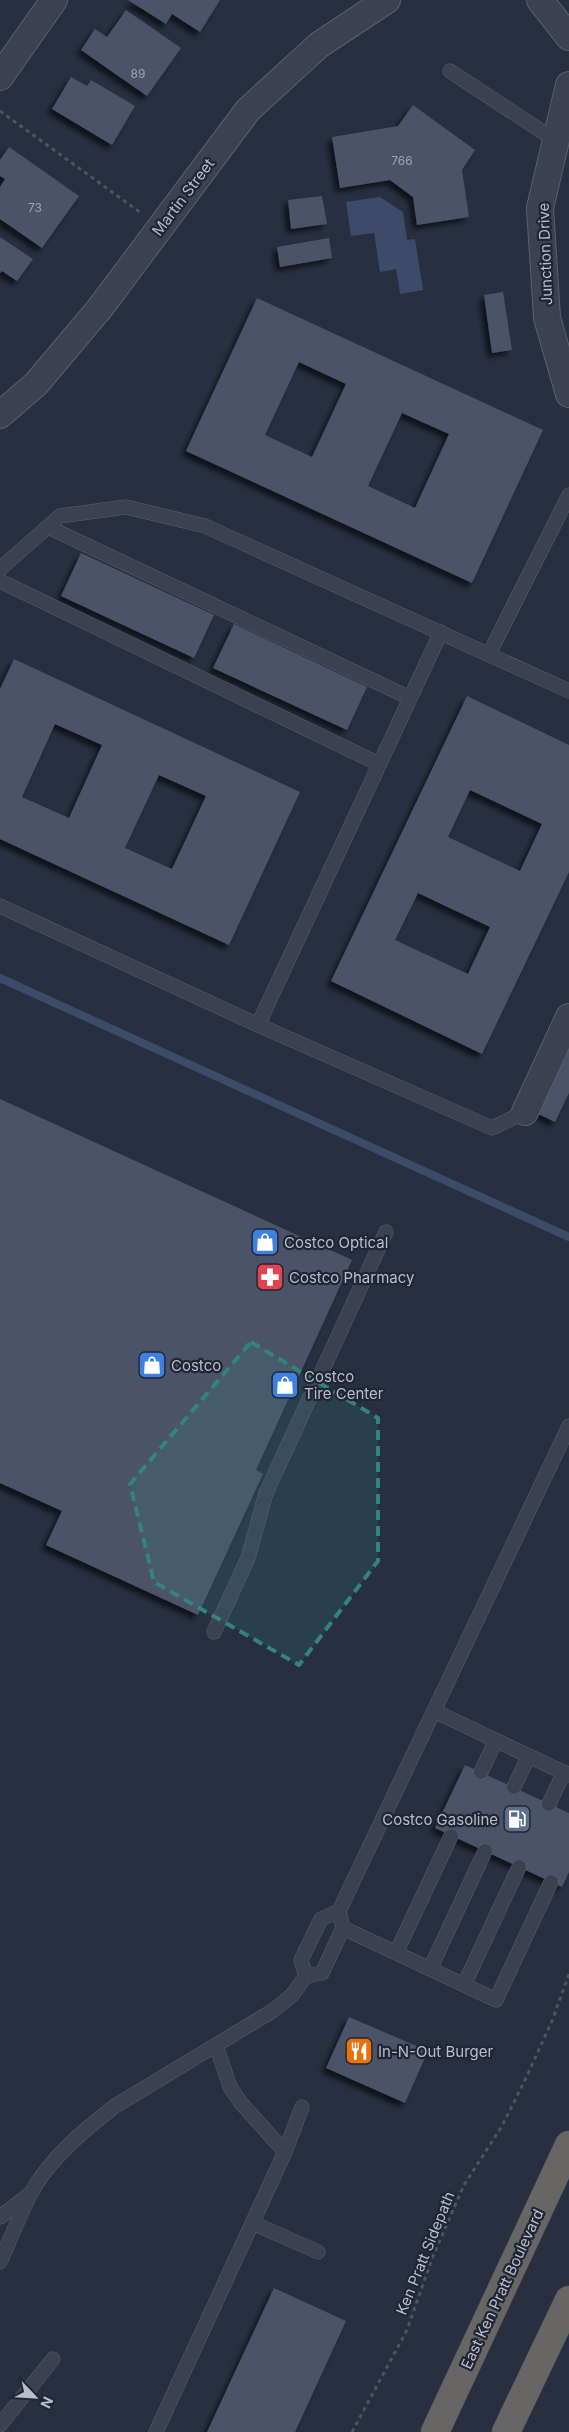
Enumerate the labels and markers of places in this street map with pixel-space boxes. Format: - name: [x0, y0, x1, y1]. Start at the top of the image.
- shop icon: Costco Optical: [250, 1227, 280, 1257]
- place label: Costco Optical: [284, 1233, 388, 1252]
- pharmacy icon: Costco Pharmacy: [255, 1262, 285, 1292]
- place label: Costco Pharmacy: [289, 1268, 415, 1287]
- shop icon: Costco: [137, 1350, 167, 1380]
- place label: Costco: [171, 1356, 221, 1375]
- place label: Costco Tire Center: [304, 1367, 384, 1403]
- shop icon: Costco Tire Center: [270, 1370, 300, 1400]
- fuel station icon: Costco Gasoline: [502, 1804, 532, 1834]
- place label: Costco Gasoline: [382, 1810, 498, 1829]
- restaurant icon: In-N-Out Burger: [344, 2036, 374, 2066]
- place label: In-N-Out Burger: [378, 2042, 493, 2061]

